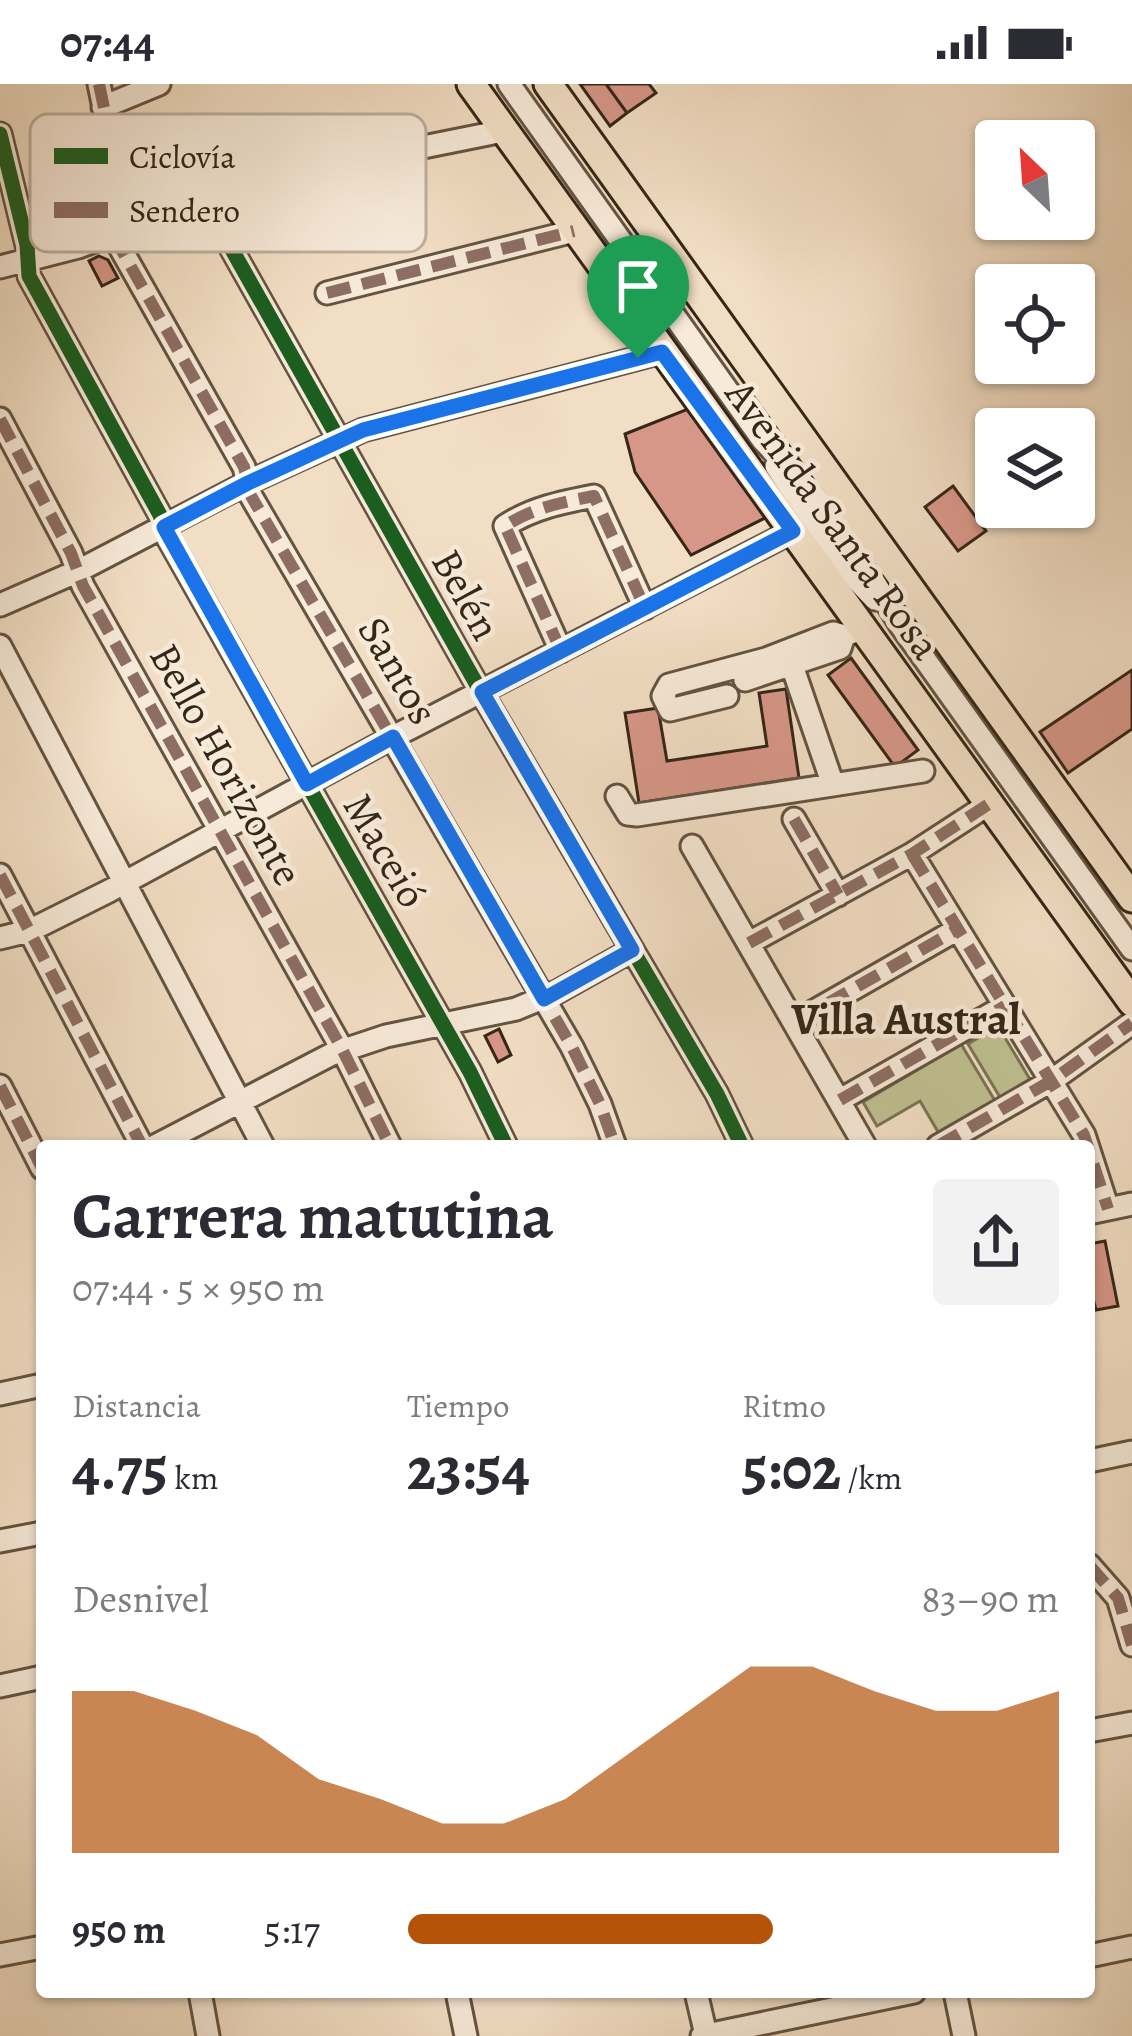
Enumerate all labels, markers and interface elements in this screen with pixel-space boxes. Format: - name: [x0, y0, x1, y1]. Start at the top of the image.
- text: 07:44: [60, 11, 155, 73]
- legend: [30, 114, 426, 252]
- north arrow: [975, 120, 1095, 240]
- map controls: [975, 120, 1095, 528]
- text: Ciclovía: [129, 134, 236, 179]
- text: Sendero: [129, 188, 240, 233]
- pin: [587, 235, 689, 358]
- icon: arrive: [605, 253, 671, 319]
- button: locate: [975, 264, 1095, 384]
- street label: Avenida Santa Rosa: [712, 367, 955, 671]
- button: layers: [975, 408, 1095, 528]
- street label: Belén: [418, 539, 515, 650]
- street label: Santos: [345, 606, 452, 735]
- street label: Bello Horizonte: [136, 633, 317, 896]
- street label: Maceió: [330, 783, 441, 918]
- district label: Villa Austral: [791, 988, 1021, 1050]
- text: Carrera matutina: [72, 1171, 554, 1261]
- button: share: [933, 1179, 1059, 1305]
- text: 07:44 · 5 × 950 m: [72, 1261, 324, 1314]
- text: Distancia: [72, 1383, 201, 1428]
- text: Tiempo: [407, 1383, 509, 1428]
- text: Ritmo: [742, 1383, 826, 1428]
- text: 4.75: [72, 1428, 168, 1510]
- text: 23:54: [407, 1428, 530, 1510]
- text: 5:02: [742, 1428, 841, 1510]
- text: km: [168, 1455, 218, 1500]
- text: /km: [841, 1455, 902, 1500]
- text: Desnivel: [72, 1572, 209, 1625]
- text: 83–90 m: [921, 1572, 1059, 1625]
- text: 950 m: [72, 1903, 166, 1956]
- text: 5:17: [264, 1903, 320, 1956]

